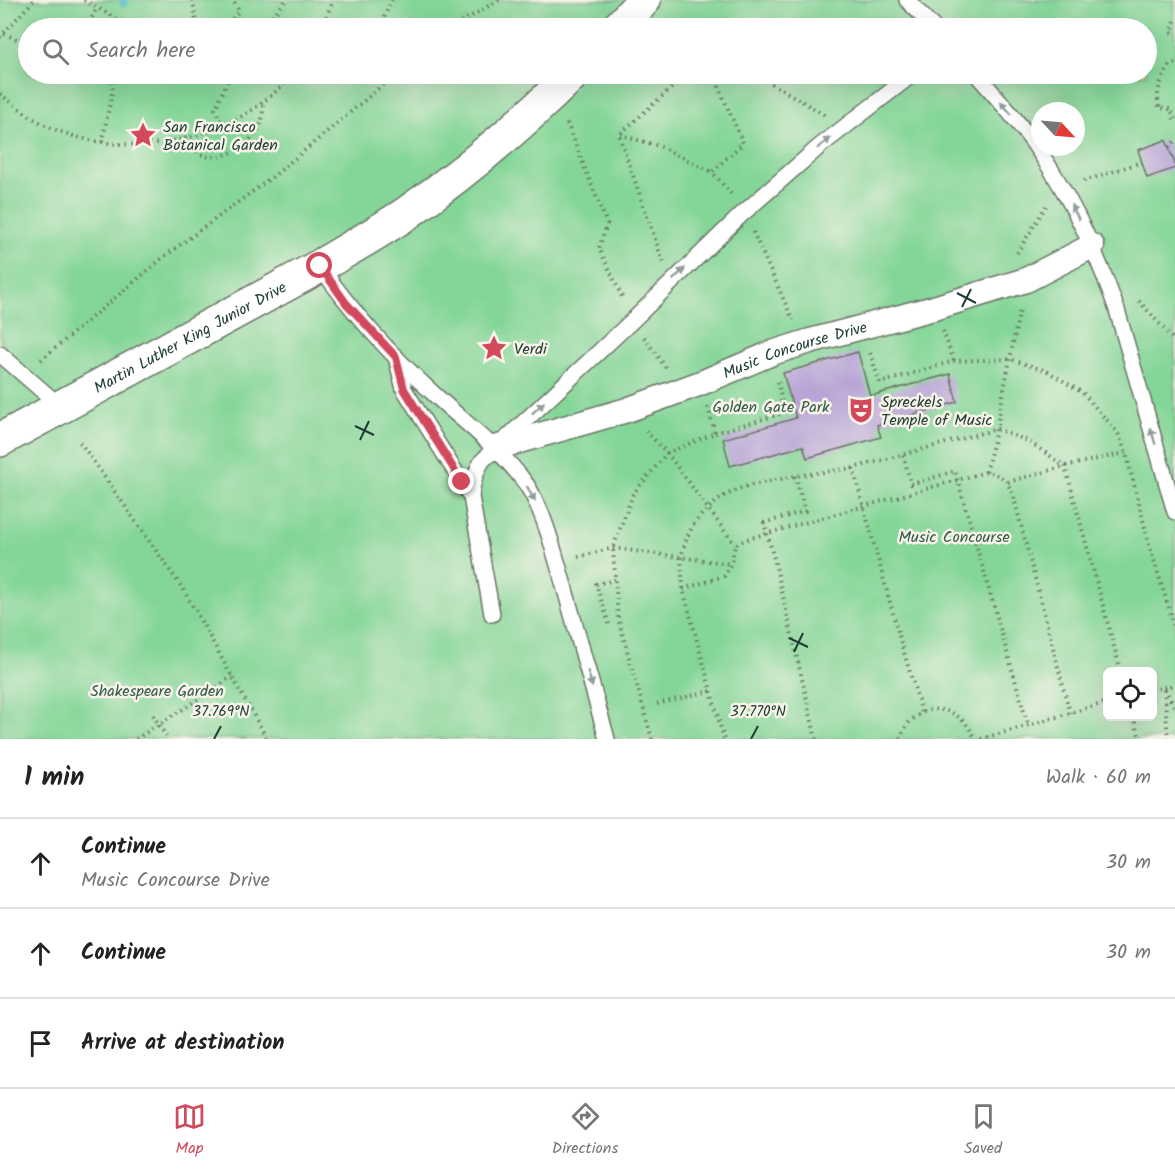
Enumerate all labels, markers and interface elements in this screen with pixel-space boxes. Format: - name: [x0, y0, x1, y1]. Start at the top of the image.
- search box: [18, 18, 1157, 84]
- text: Search here: [87, 34, 195, 69]
- icon: search: [39, 35, 72, 68]
- one-way arrow: [999, 100, 1012, 116]
- north arrow: [1031, 102, 1085, 156]
- place label: San Francisco Botanical Garden: [163, 115, 278, 158]
- place icon: San Francisco Botanical Garden: [128, 120, 158, 150]
- one-way arrow: [816, 137, 831, 150]
- one-way arrow: [1070, 204, 1080, 221]
- route start: [306, 252, 332, 278]
- one-way arrow: [672, 267, 686, 281]
- street label: Martin Luther King Junior Drive: [89, 275, 291, 401]
- street label: Music Concourse Drive: [719, 315, 870, 386]
- place icon: Verdi: [479, 333, 509, 363]
- place label: Verdi: [514, 337, 548, 362]
- place label: Spreckels Temple of Music: [881, 390, 992, 433]
- park label: Golden Gate Park: [712, 395, 830, 420]
- theatre icon: Spreckels Temple of Music: [846, 395, 876, 425]
- one-way arrow: [530, 402, 545, 415]
- one-way arrow: [1148, 426, 1157, 444]
- route end: [448, 468, 474, 494]
- one-way arrow: [526, 485, 536, 502]
- park label: Music Concourse: [898, 525, 1010, 550]
- map controls: [1103, 667, 1157, 721]
- button: locate: [1103, 667, 1157, 721]
- one-way arrow: [586, 670, 595, 688]
- park label: Shakespeare Garden: [90, 679, 224, 704]
- text: 37.769°N: [193, 700, 249, 724]
- text: 37.770°N: [730, 700, 786, 724]
- text: 1 min: [24, 757, 84, 799]
- text: Walk · 60 m: [1046, 762, 1151, 794]
- text: Continue: [81, 830, 166, 865]
- icon: ahead: [24, 847, 57, 880]
- text: 30 m: [1106, 847, 1151, 879]
- text: Music Concourse Drive: [81, 865, 270, 897]
- text: Continue: [81, 936, 166, 971]
- icon: ahead: [24, 937, 57, 970]
- text: 30 m: [1106, 937, 1151, 969]
- text: Arrive at destination: [81, 1026, 284, 1061]
- icon: arrive: [24, 1027, 57, 1060]
- tab: Map: [173, 1100, 206, 1161]
- tab: Directions: [552, 1100, 618, 1161]
- tab: Saved: [964, 1100, 1002, 1161]

